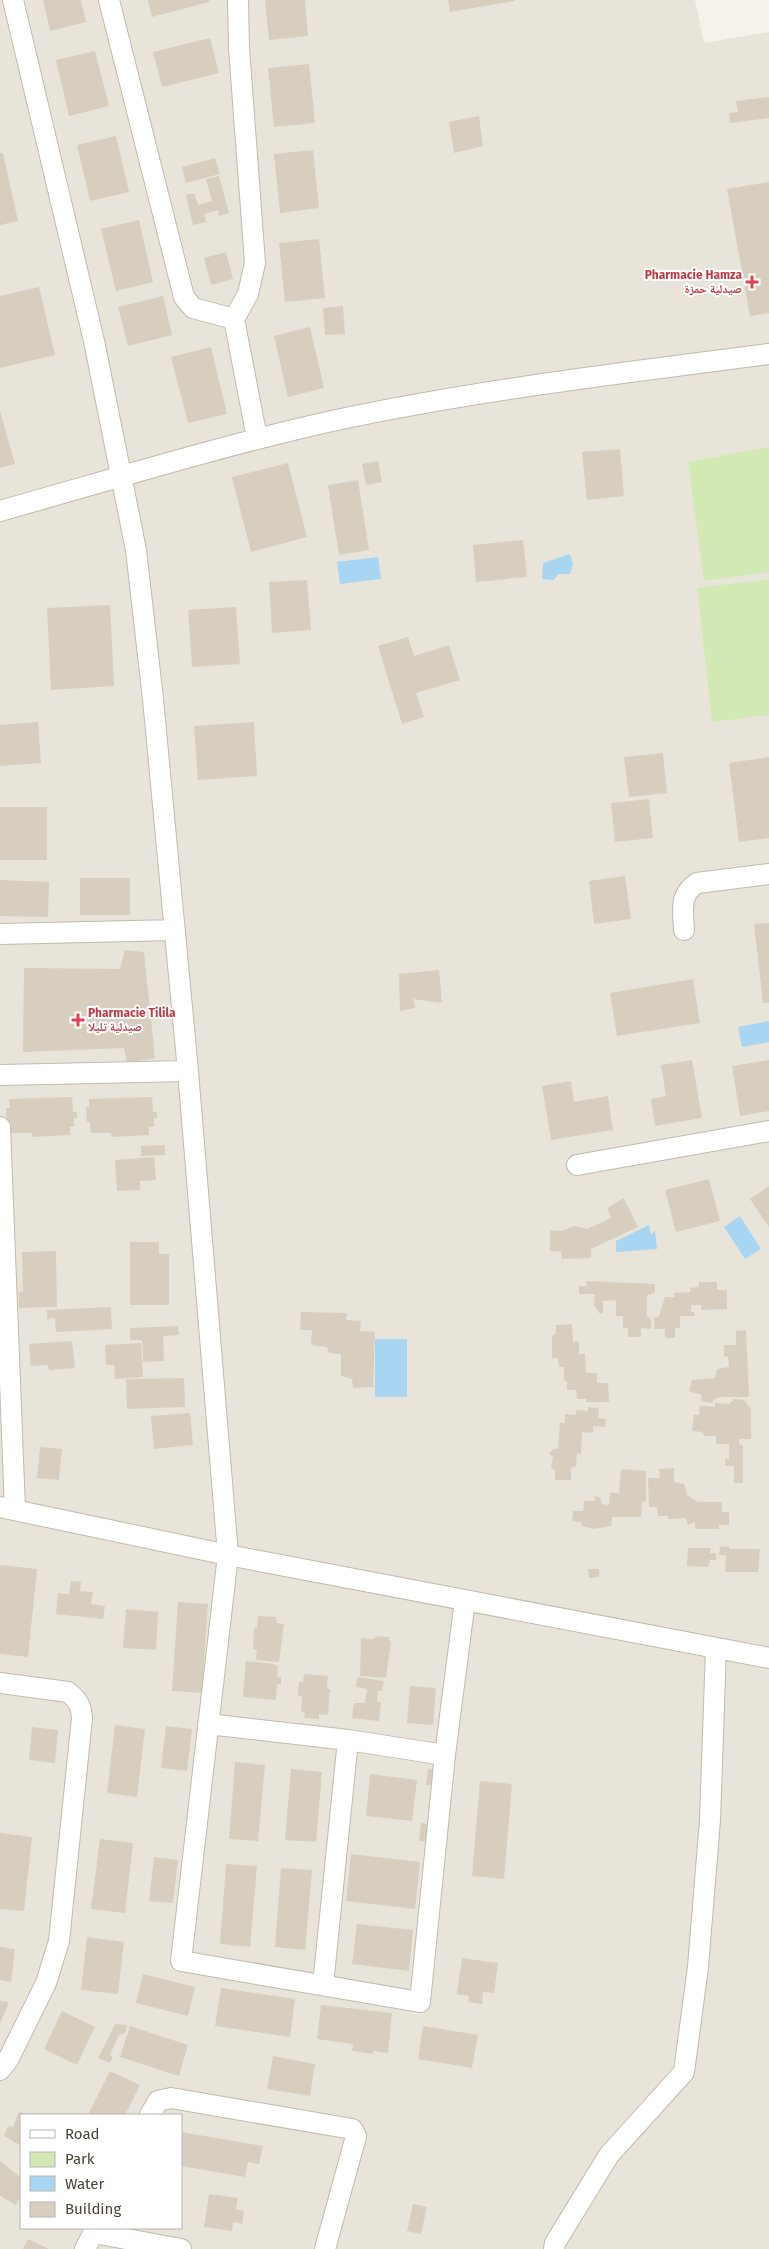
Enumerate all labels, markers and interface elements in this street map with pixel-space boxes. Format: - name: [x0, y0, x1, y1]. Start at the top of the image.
- place label: Pharmacie Hamza صيدلية حمزة: [645, 268, 742, 296]
- marker: Pharmacie Hamza صيدلية حمزة: [746, 276, 758, 288]
- place label: Pharmacie Tilila صيدلية تليلا: [88, 1006, 176, 1034]
- marker: Pharmacie Tilila صيدلية تليلا: [72, 1014, 84, 1026]
- legend: [20, 2114, 182, 2229]
- text: Road: [65, 2125, 100, 2143]
- text: Park: [65, 2150, 95, 2168]
- text: Water: [65, 2175, 104, 2193]
- text: Building: [65, 2200, 121, 2218]

